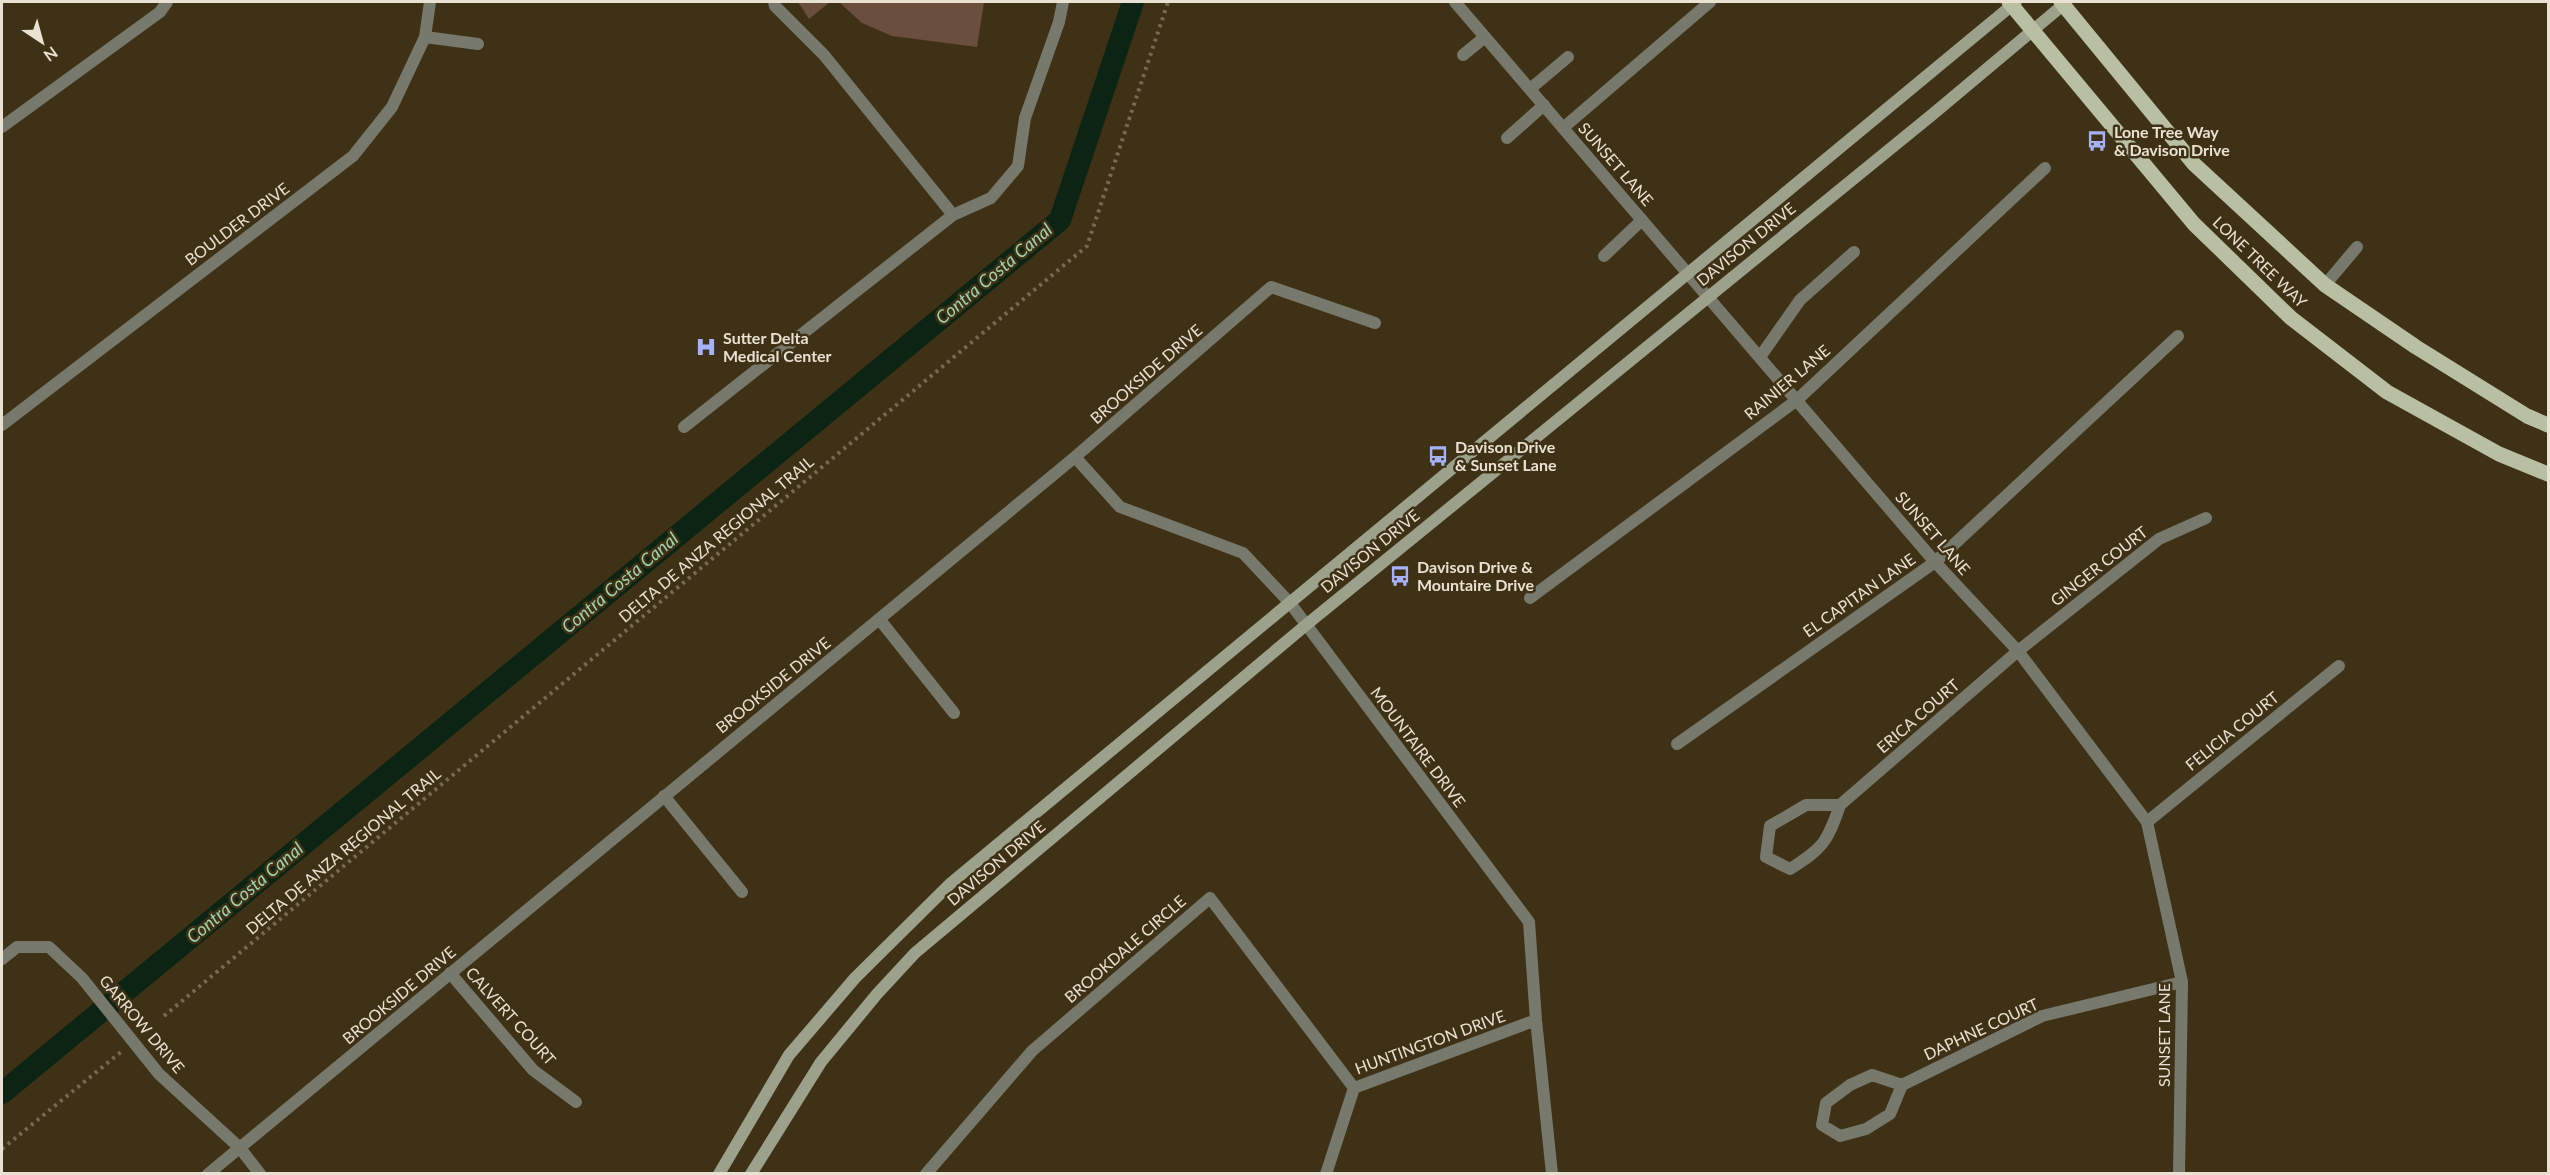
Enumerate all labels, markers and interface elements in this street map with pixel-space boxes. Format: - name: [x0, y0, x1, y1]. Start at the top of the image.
- north arrow: [12, 12, 72, 72]
- text: N: [41, 43, 62, 66]
- street label: SUNSET LANE: [1575, 118, 1658, 209]
- place label: Lone Tree Way & Davison Drive: [2114, 122, 2230, 159]
- bus stop icon: Lone Tree Way & Davison Drive: [2085, 129, 2109, 153]
- street label: BOULDER DRIVE: [181, 178, 292, 269]
- street label: DAVISON DRIVE: [1692, 198, 1799, 289]
- street label: LONE TREE WAY: [2210, 212, 2311, 311]
- water label: Contra Costa Canal: [931, 218, 1056, 328]
- street label: BROOKSIDE DRIVE: [1086, 320, 1205, 427]
- place label: Sutter Delta Medical Center: [723, 328, 832, 365]
- hospital icon: Sutter Delta Medical Center: [694, 335, 718, 359]
- street label: RAINIER LANE: [1740, 340, 1833, 423]
- place label: Davison Drive & Sunset Lane: [1455, 437, 1557, 474]
- bus stop icon: Davison Drive & Sunset Lane: [1426, 444, 1450, 468]
- street label: DELTA DE ANZA REGIONAL TRAIL: [614, 452, 817, 626]
- street label: SUNSET LANE: [1892, 487, 1975, 578]
- street label: DAVISON DRIVE: [1316, 505, 1423, 596]
- street label: GINGER COURT: [2047, 522, 2151, 609]
- water label: Contra Costa Canal: [557, 527, 682, 637]
- street label: EL CAPITAN LANE: [1799, 549, 1918, 640]
- place label: Davison Drive & Mountaire Drive: [1417, 557, 1535, 594]
- bus stop icon: Davison Drive & Mountaire Drive: [1388, 564, 1412, 588]
- street label: BROOKSIDE DRIVE: [712, 633, 834, 737]
- street label: ERICA COURT: [1873, 674, 1963, 757]
- street label: MOUNTAIRE DRIVE: [1367, 683, 1470, 810]
- street label: FELICIA COURT: [2181, 687, 2283, 774]
- street label: DELTA DE ANZA REGIONAL TRAIL: [241, 764, 444, 938]
- street label: DAVISON DRIVE: [943, 816, 1048, 909]
- water label: Contra Costa Canal: [182, 837, 307, 947]
- street label: BROOKDALE CIRCLE: [1060, 891, 1189, 1006]
- street label: BROOKSIDE DRIVE: [338, 942, 459, 1047]
- street label: CALVERT COURT: [462, 963, 561, 1069]
- street label: GARROW DRIVE: [96, 971, 189, 1077]
- street label: SUNSET LANE: [2154, 983, 2173, 1087]
- street label: DAPHNE COURT: [1920, 993, 2042, 1063]
- street label: HUNTINGTON DRIVE: [1352, 1005, 1508, 1078]

